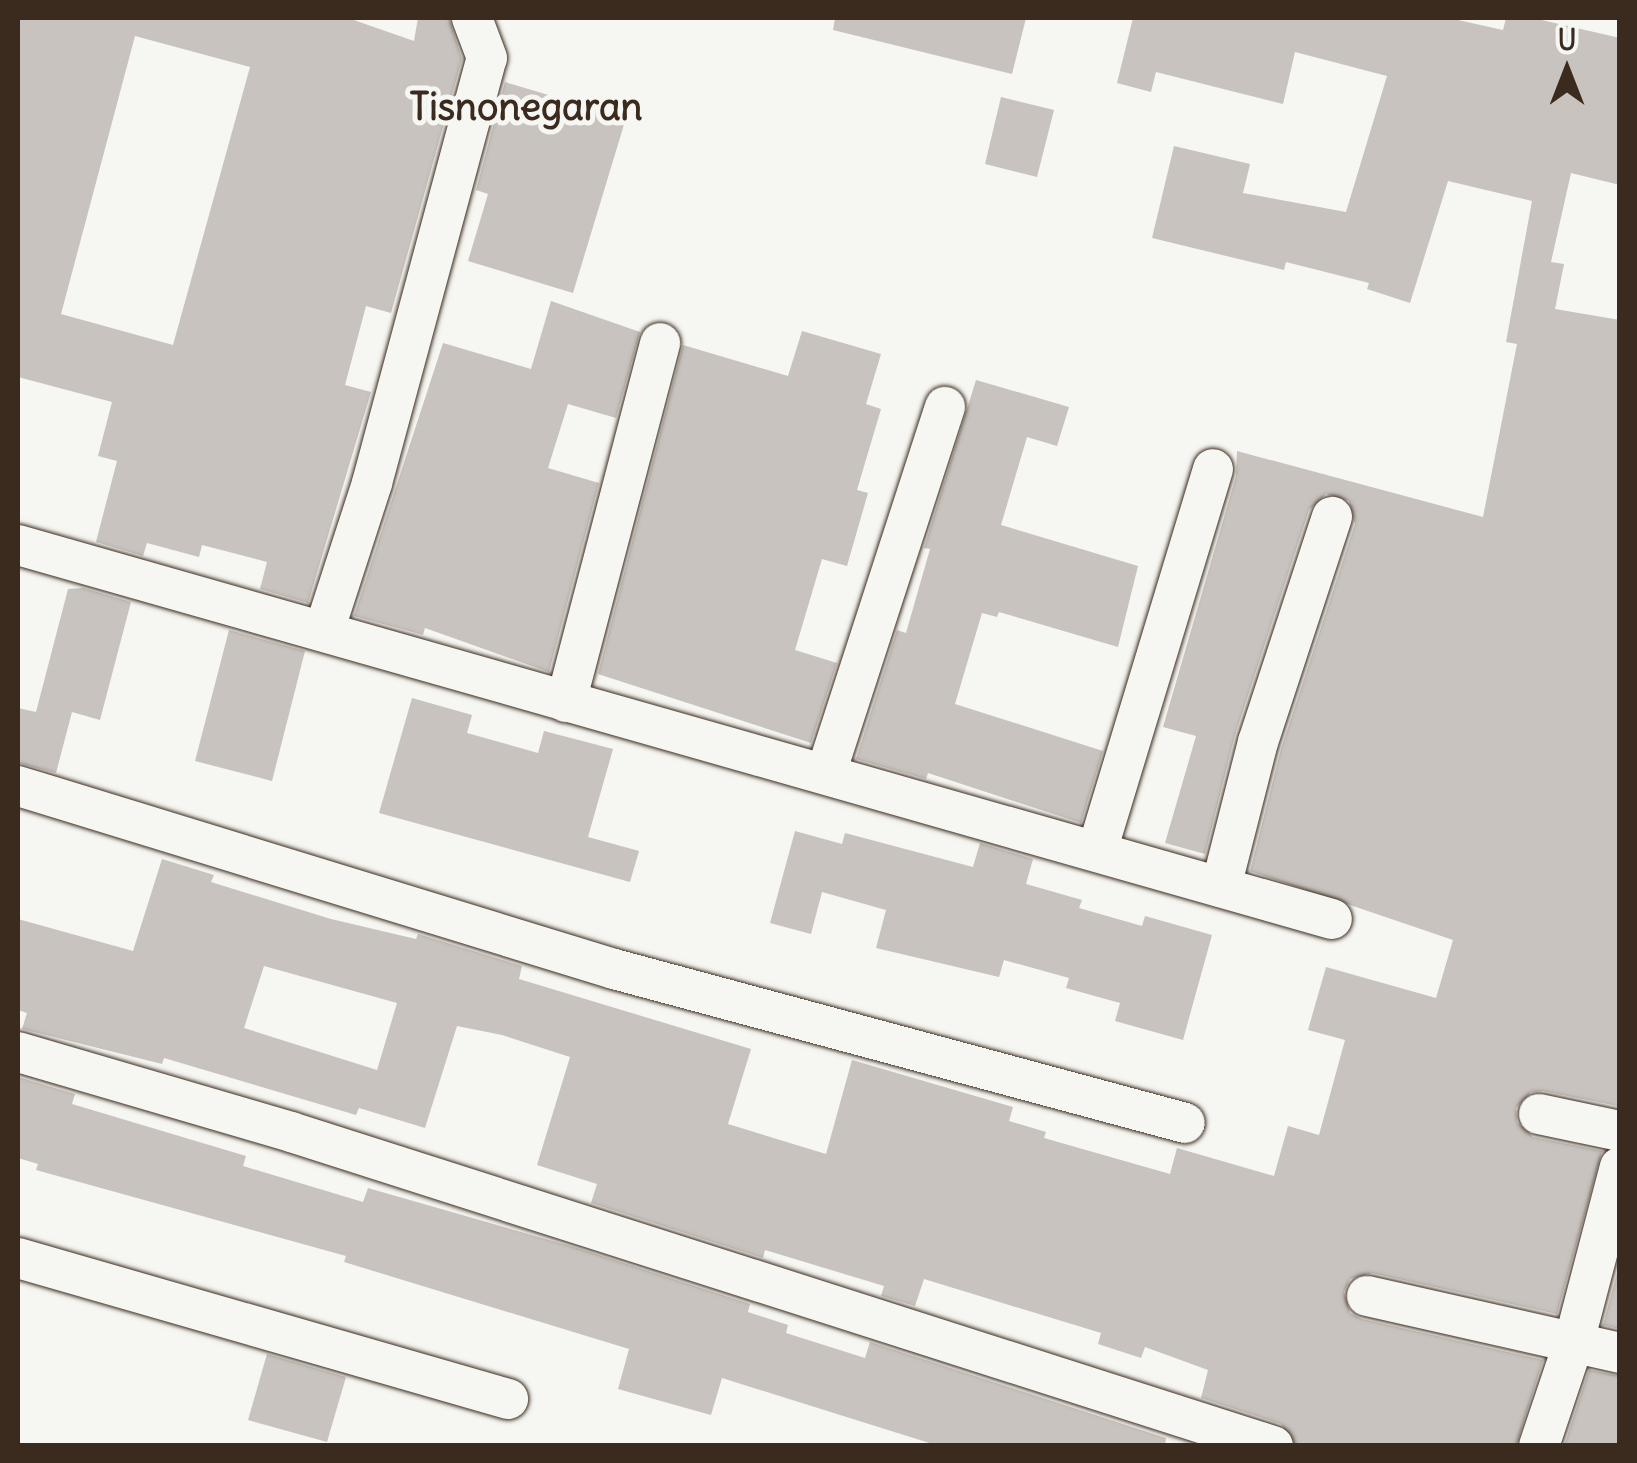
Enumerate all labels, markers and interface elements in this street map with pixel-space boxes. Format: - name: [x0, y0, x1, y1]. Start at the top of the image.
- north arrow: [1517, 20, 1617, 120]
- text: U: [1557, 22, 1577, 58]
- district label: Tisnonegaran: [409, 84, 643, 130]

